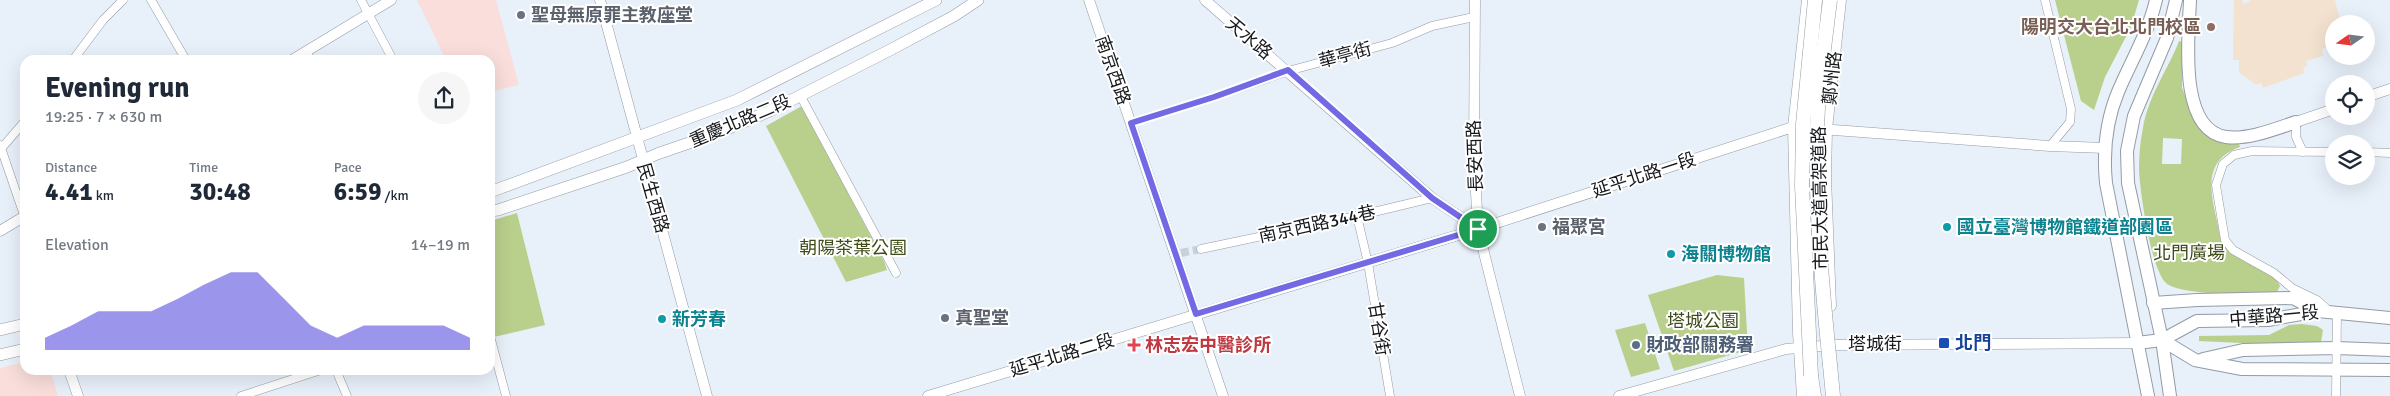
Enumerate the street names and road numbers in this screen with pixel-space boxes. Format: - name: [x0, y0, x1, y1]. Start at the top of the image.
- street label: 天水路: [1221, 12, 1277, 64]
- street label: 南京西路: [1091, 32, 1135, 108]
- street label: 華亭街: [1316, 37, 1374, 73]
- street label: 鄭州路: [1818, 50, 1846, 106]
- street label: 重慶北路二段: [686, 90, 794, 152]
- street label: 長安西路: [1463, 120, 1487, 192]
- street label: 市民大道高架道路: [1808, 126, 1832, 270]
- street label: 延平北路一段: [1589, 148, 1699, 202]
- street label: 民生西路: [633, 160, 673, 236]
- street label: 南京西路344巷: [1256, 201, 1378, 247]
- street label: 甘谷街: [1364, 301, 1394, 357]
- street label: 中華路一段: [2228, 301, 2320, 331]
- street label: 延平北路二段: [1007, 329, 1117, 381]
- street label: 塔城街: [1848, 333, 1902, 355]

